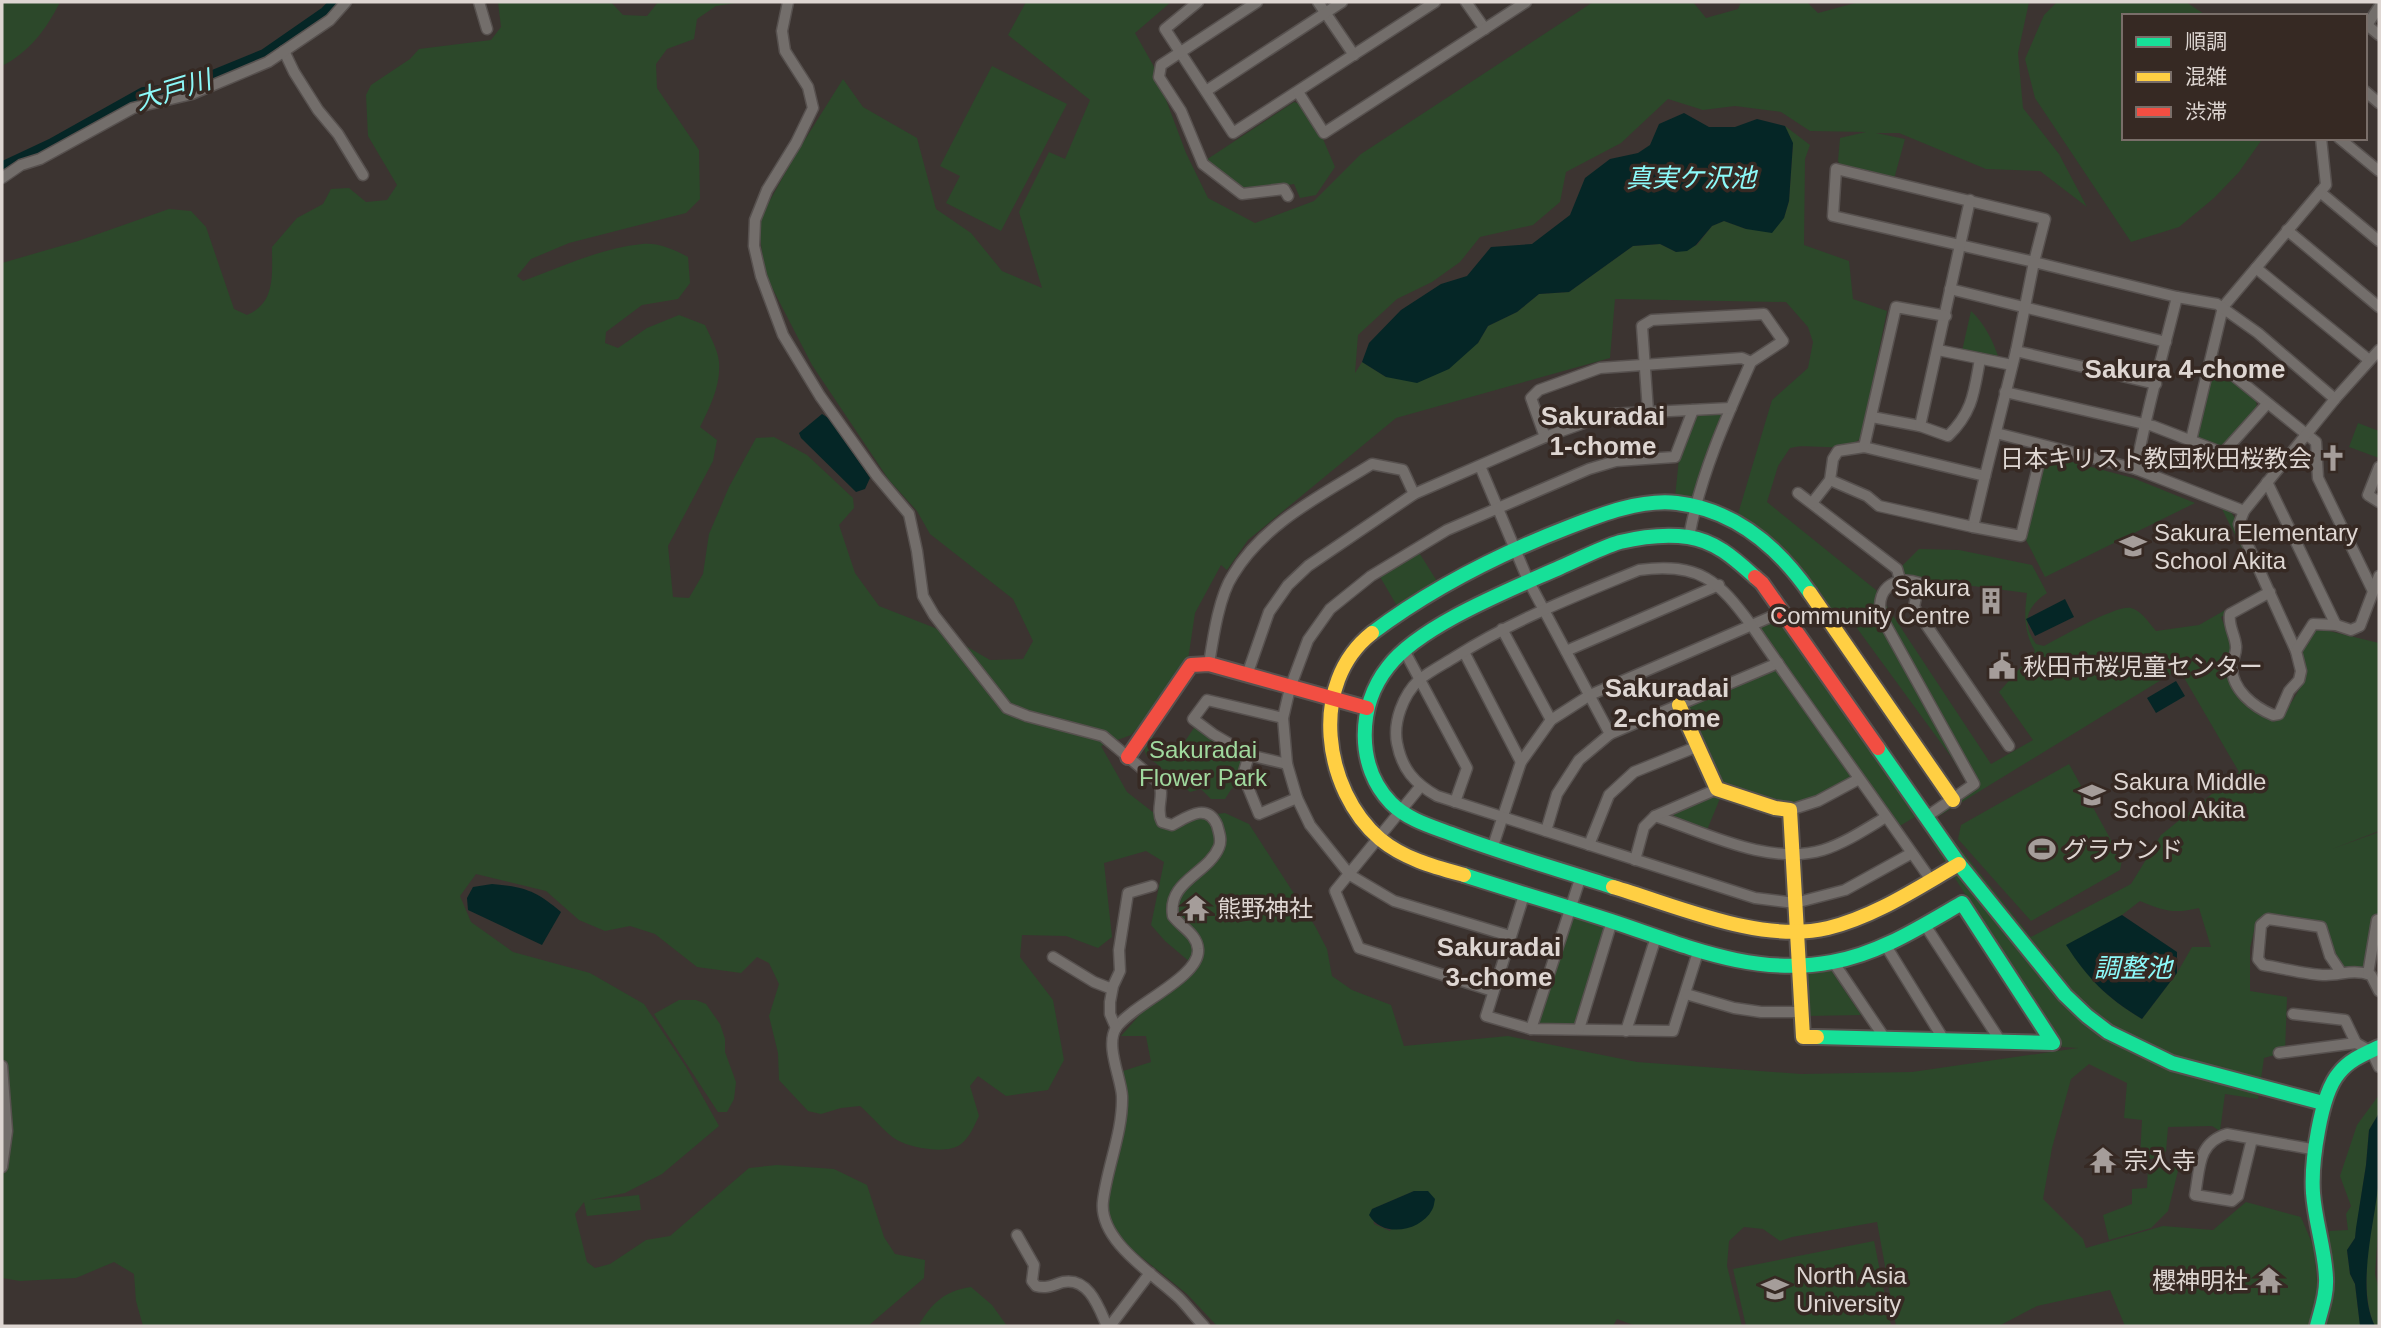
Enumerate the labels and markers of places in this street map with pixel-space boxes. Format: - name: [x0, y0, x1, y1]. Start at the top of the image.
- church icon: 日本キリスト教団秋田桜教会: [2318, 443, 2348, 473]
- place label: 日本キリスト教団秋田桜教会: [2000, 445, 2312, 472]
- place label: Sakura Elementary School Akita: [2154, 519, 2358, 574]
- school or university icon: Sakura Elementary School Akita: [2118, 531, 2148, 561]
- place label: Sakura Community Centre: [1770, 574, 1971, 629]
- building icon: Sakura Community Centre: [1976, 586, 2006, 616]
- public building icon: 秋田市桜児童センター: [1987, 651, 2017, 681]
- place label: 秋田市桜児童センター: [2023, 653, 2263, 680]
- place label: Sakura Middle School Akita: [2113, 768, 2266, 823]
- school or university icon: Sakura Middle School Akita: [2077, 780, 2107, 810]
- sports icon: グラウンド: [2027, 834, 2057, 864]
- place label: グラウンド: [2063, 836, 2183, 863]
- temple icon: 熊野神社: [1181, 893, 1211, 923]
- place label: 熊野神社: [1217, 895, 1313, 922]
- temple icon: 宗入寺: [2088, 1145, 2118, 1175]
- place label: 宗入寺: [2124, 1147, 2196, 1174]
- place label: North Asia University: [1796, 1262, 1907, 1317]
- temple icon: 櫻神明社: [2254, 1265, 2284, 1295]
- place label: 櫻神明社: [2152, 1267, 2248, 1294]
- school or university icon: North Asia University: [1760, 1274, 1790, 1304]

